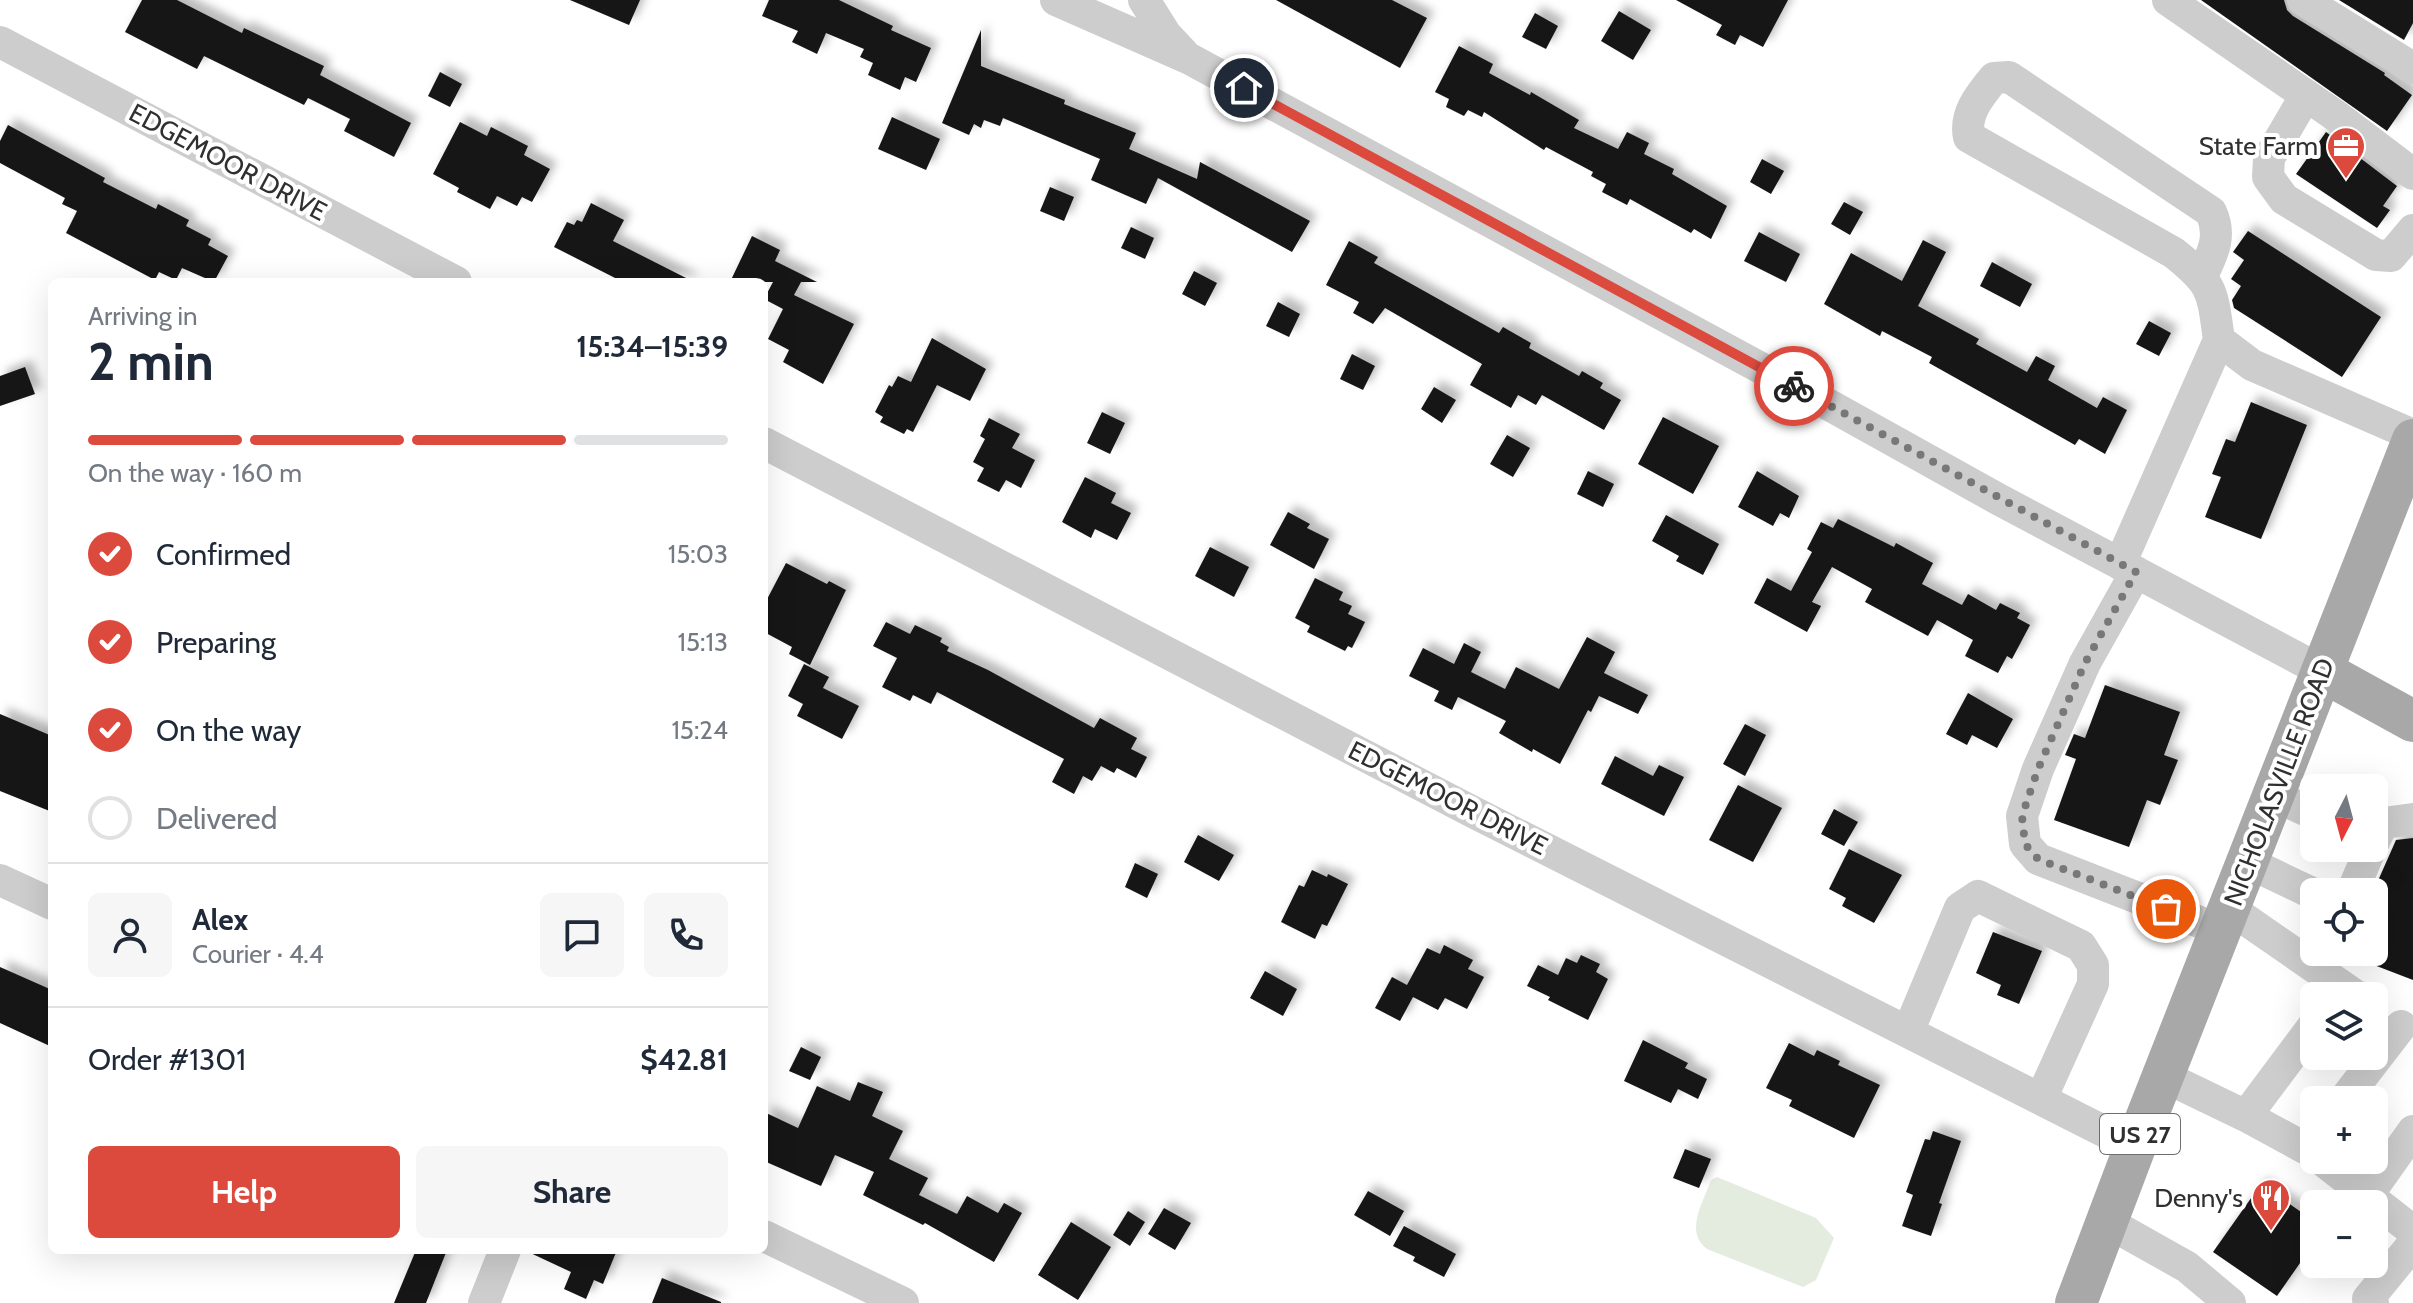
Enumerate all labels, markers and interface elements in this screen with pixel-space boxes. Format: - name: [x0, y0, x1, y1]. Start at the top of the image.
- pin: [1210, 54, 1278, 122]
- icon: home: [1222, 66, 1266, 110]
- street label: EDGEMOOR DRIVE: [124, 96, 332, 228]
- office icon: State Farm: [2325, 125, 2367, 180]
- place label: State Farm: [2199, 130, 2318, 162]
- text: Arriving in: [88, 300, 198, 332]
- text: 15:34–15:39: [576, 328, 728, 365]
- text: 2 min: [88, 330, 214, 393]
- courier: [1754, 346, 1834, 426]
- icon: bike: [1772, 364, 1816, 408]
- text: On the way · 160 m: [88, 457, 302, 489]
- icon: check: [88, 532, 132, 576]
- text: Confirmed: [156, 536, 291, 573]
- text: 15:03: [668, 538, 728, 570]
- icon: check: [88, 620, 132, 664]
- text: Preparing: [156, 624, 276, 661]
- text: 15:13: [678, 626, 728, 658]
- street label: NICHOLASVILLE ROAD: [2217, 654, 2341, 910]
- icon: check: [88, 708, 132, 752]
- text: On the way: [156, 712, 301, 749]
- text: 15:24: [671, 714, 728, 746]
- street label: EDGEMOOR DRIVE: [1343, 734, 1553, 862]
- north arrow: [2300, 774, 2388, 862]
- map controls: [2300, 774, 2388, 1278]
- text: Delivered: [156, 800, 277, 837]
- pin: [2132, 875, 2200, 943]
- button: locate: [2300, 878, 2388, 966]
- icon: bag: [2144, 887, 2188, 931]
- button: person: [88, 893, 172, 977]
- button: chat: [540, 893, 624, 977]
- button: phone: [644, 893, 728, 977]
- text: Alex: [192, 901, 248, 938]
- text: Courier · 4.4: [192, 938, 324, 970]
- button: layers: [2300, 982, 2388, 1070]
- text: Order #1301: [88, 1041, 246, 1078]
- text: $42.81: [640, 1041, 728, 1078]
- button: +: [2300, 1086, 2388, 1174]
- road number: US 27: [2100, 1114, 2180, 1154]
- button: Help: [88, 1146, 400, 1238]
- button: Share: [416, 1146, 728, 1238]
- restaurant icon: Denny's: [2250, 1177, 2292, 1232]
- place label: Denny's: [2154, 1182, 2243, 1214]
- button: −: [2300, 1190, 2388, 1278]

